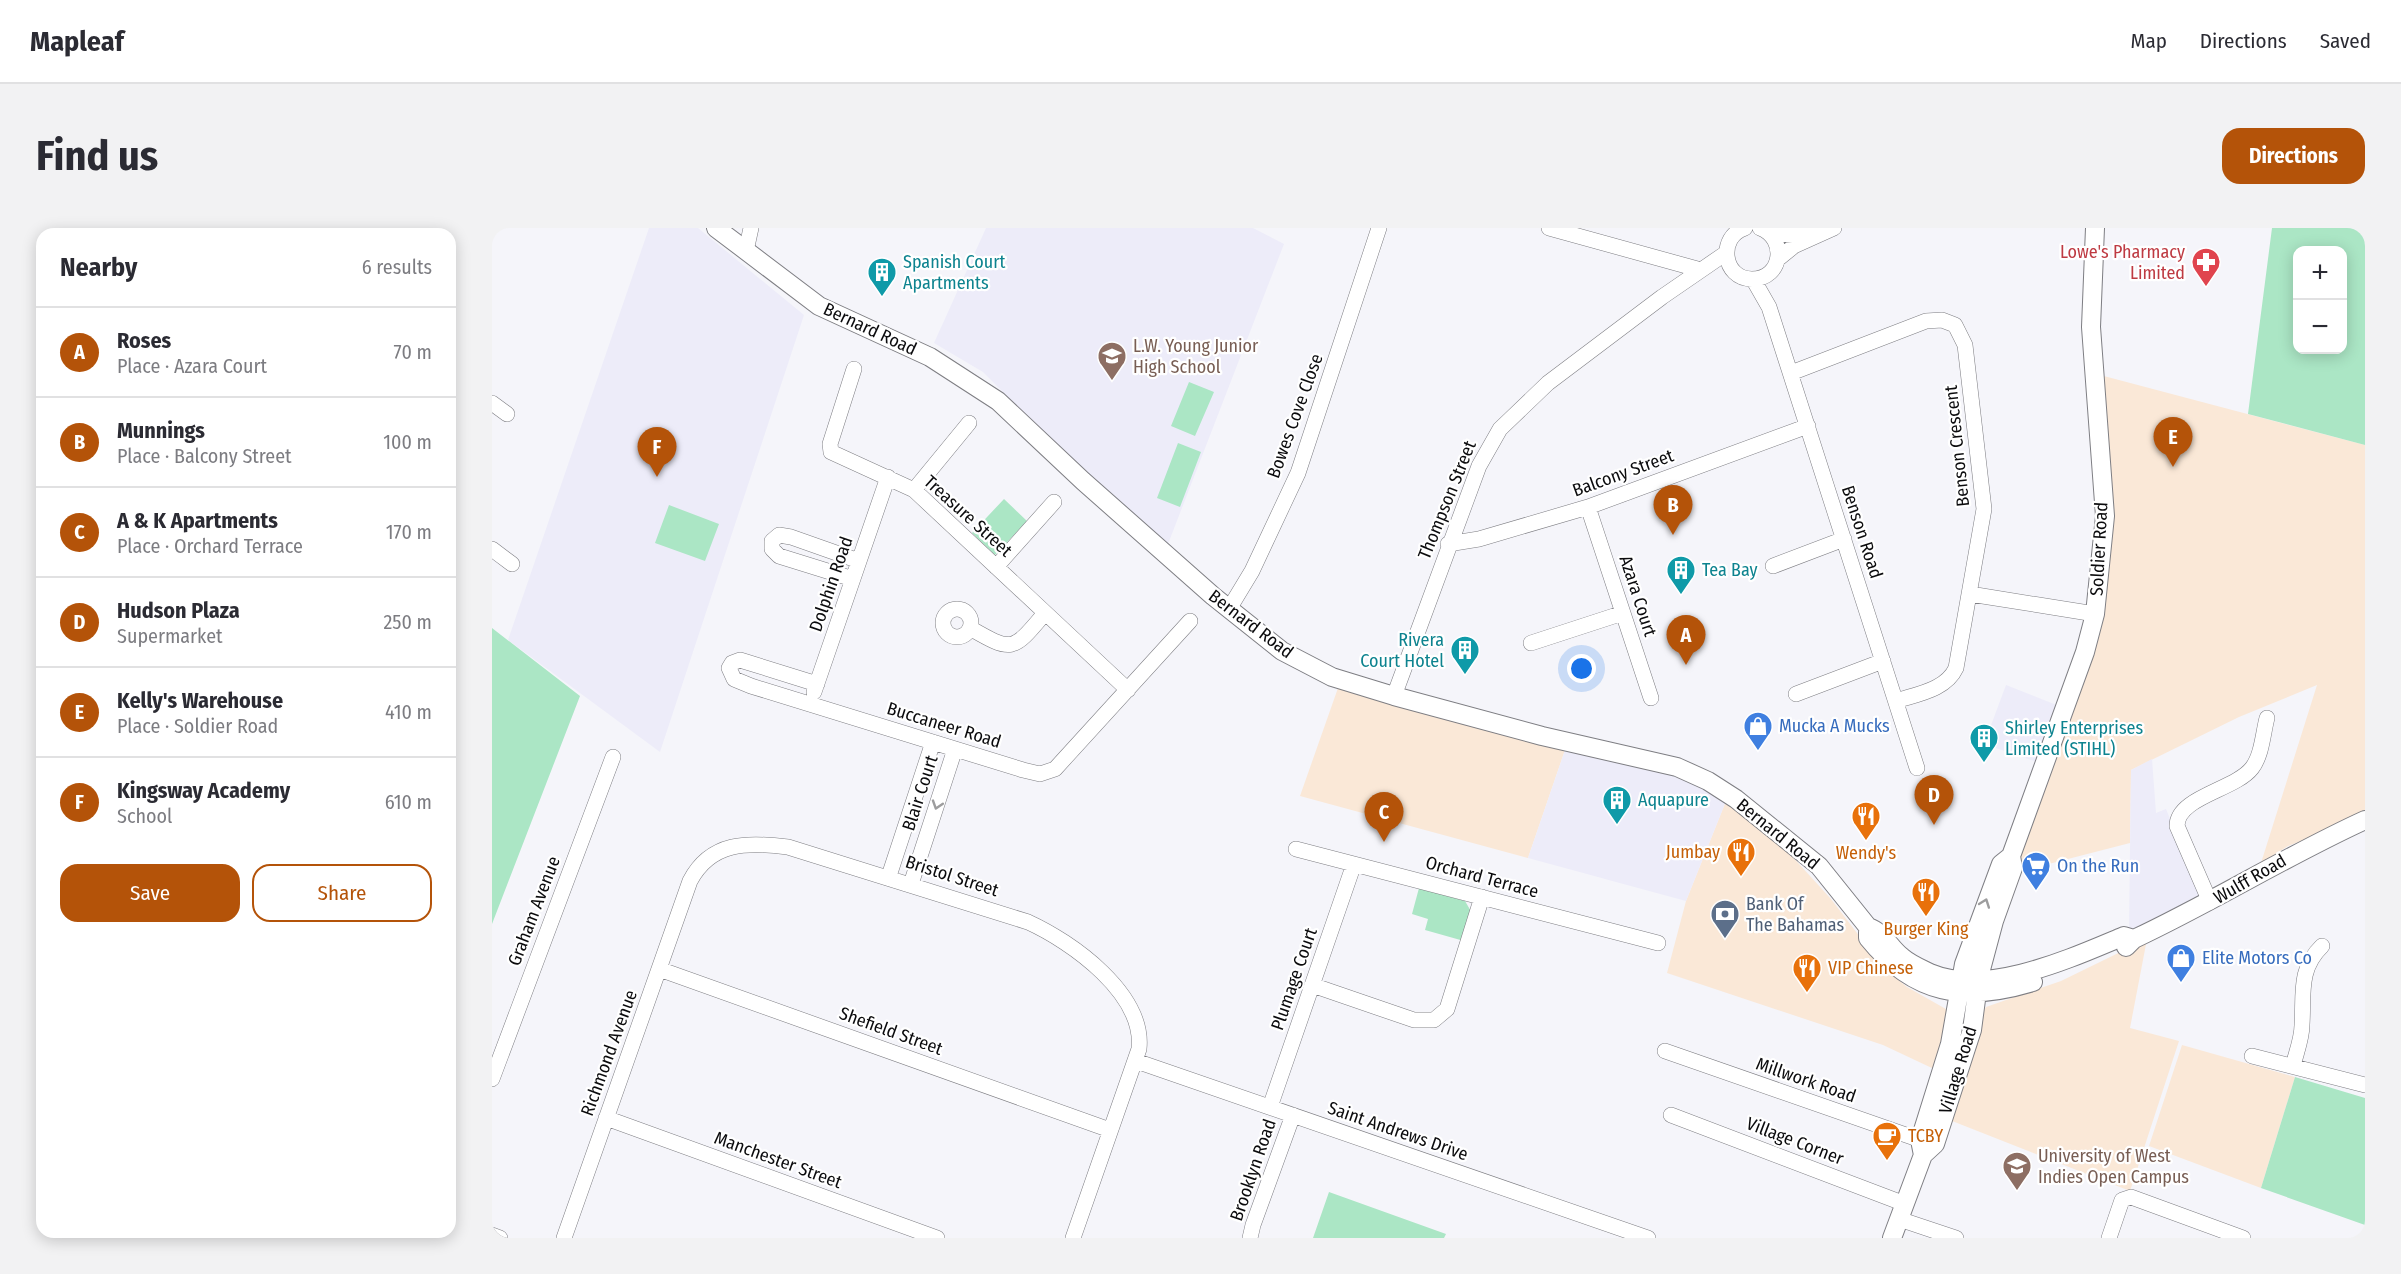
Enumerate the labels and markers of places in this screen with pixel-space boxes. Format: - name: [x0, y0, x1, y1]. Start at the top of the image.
- place label: Lowe's Pharmacy Limited: [2060, 241, 2185, 284]
- pharmacy icon: Lowe's Pharmacy Limited: [2190, 246, 2222, 288]
- place label: Spanish Court Apartments: [903, 251, 1006, 294]
- building icon: Spanish Court Apartments: [866, 256, 898, 298]
- place label: L.W. Young Junior High School: [1133, 335, 1259, 378]
- school or university icon: L.W. Young Junior High School: [1096, 340, 1128, 382]
- pin: E: [2154, 418, 2192, 467]
- pin: F: [638, 428, 676, 477]
- pin: B: [1654, 486, 1692, 535]
- building icon: Tea Bay: [1665, 554, 1697, 596]
- place label: Tea Bay: [1702, 559, 1758, 581]
- pin: A: [1666, 616, 1706, 665]
- place label: Rivera Court Hotel: [1360, 629, 1444, 672]
- building icon: Rivera Court Hotel: [1449, 634, 1481, 676]
- shop icon: Mucka A Mucks: [1742, 710, 1774, 752]
- place label: Mucka A Mucks: [1779, 715, 1890, 737]
- place label: Shirley Enterprises Limited (STIHL): [2005, 717, 2143, 760]
- building icon: Shirley Enterprises Limited (STIHL): [1968, 722, 2000, 764]
- pin: D: [1914, 776, 1954, 825]
- building icon: Aquapure: [1601, 784, 1633, 826]
- place label: Aquapure: [1638, 789, 1709, 811]
- pin: C: [1364, 792, 1404, 842]
- restaurant icon: Wendy's: [1850, 800, 1882, 842]
- restaurant icon: Jumbay: [1725, 836, 1757, 878]
- place label: Jumbay: [1666, 841, 1720, 863]
- place label: Wendy's: [1836, 842, 1897, 864]
- supermarket icon: On the Run: [2020, 850, 2052, 892]
- place label: On the Run: [2057, 855, 2139, 877]
- restaurant icon: Burger King: [1910, 876, 1942, 918]
- place label: Bank Of The Bahamas: [1746, 893, 1844, 936]
- bank icon: Bank Of The Bahamas: [1709, 898, 1741, 940]
- place label: Burger King: [1884, 918, 1969, 940]
- shop icon: Elite Motors Co: [2165, 942, 2197, 984]
- place label: Elite Motors Co: [2202, 947, 2312, 969]
- restaurant icon: VIP Chinese: [1791, 952, 1823, 994]
- place label: VIP Chinese: [1828, 957, 1914, 979]
- cafe icon: TCBY: [1871, 1120, 1903, 1162]
- place label: TCBY: [1908, 1125, 1943, 1147]
- place label: University of West Indies Open Campus: [2038, 1145, 2189, 1188]
- school or university icon: University of West Indies Open Campus: [2001, 1150, 2033, 1192]

